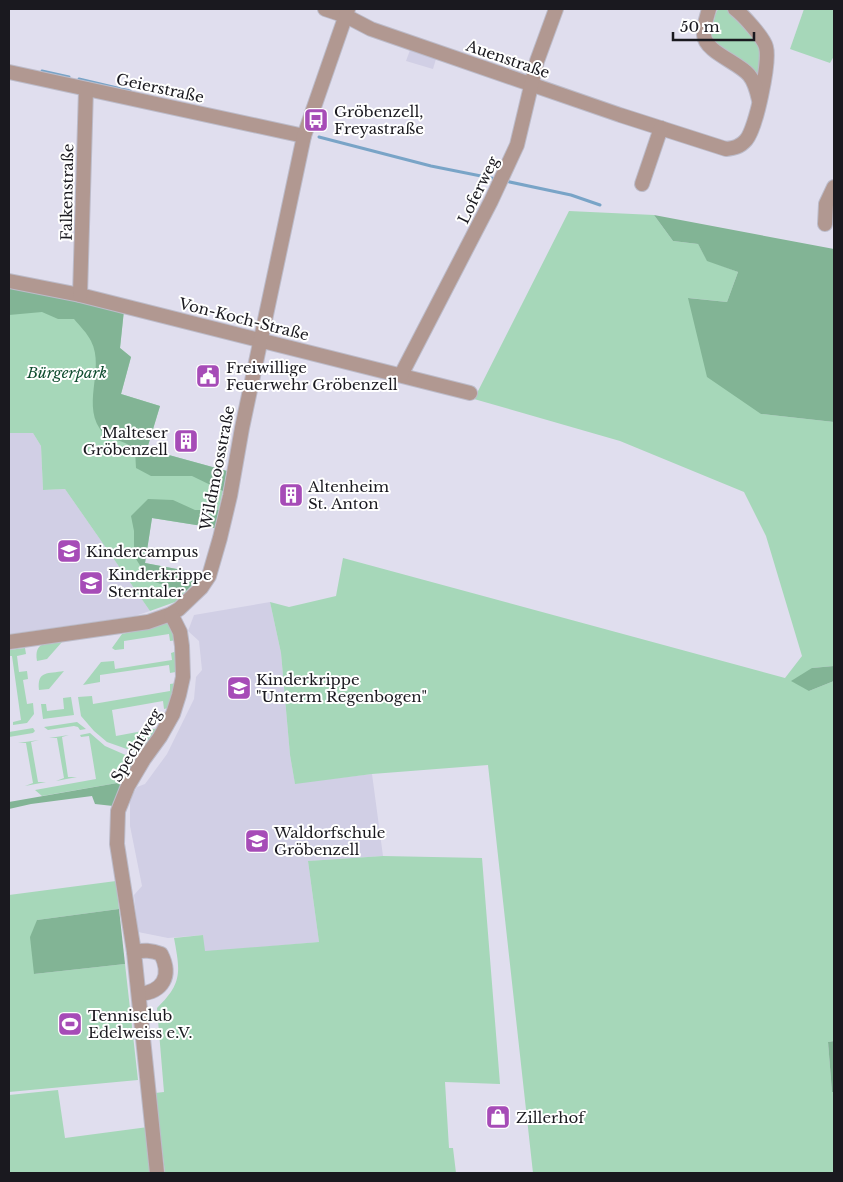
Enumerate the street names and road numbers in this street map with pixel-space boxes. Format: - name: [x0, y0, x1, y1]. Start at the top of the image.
- street label: Auenstraße: [463, 36, 552, 82]
- street label: Geierstraße: [114, 69, 206, 107]
- street label: Falkenstraße: [57, 143, 77, 241]
- street label: Loferweg: [454, 152, 503, 227]
- street label: Von-Koch-Straße: [176, 293, 311, 344]
- street label: Wildmoosstraße: [195, 404, 238, 533]
- street label: Spechtweg: [107, 704, 166, 785]

